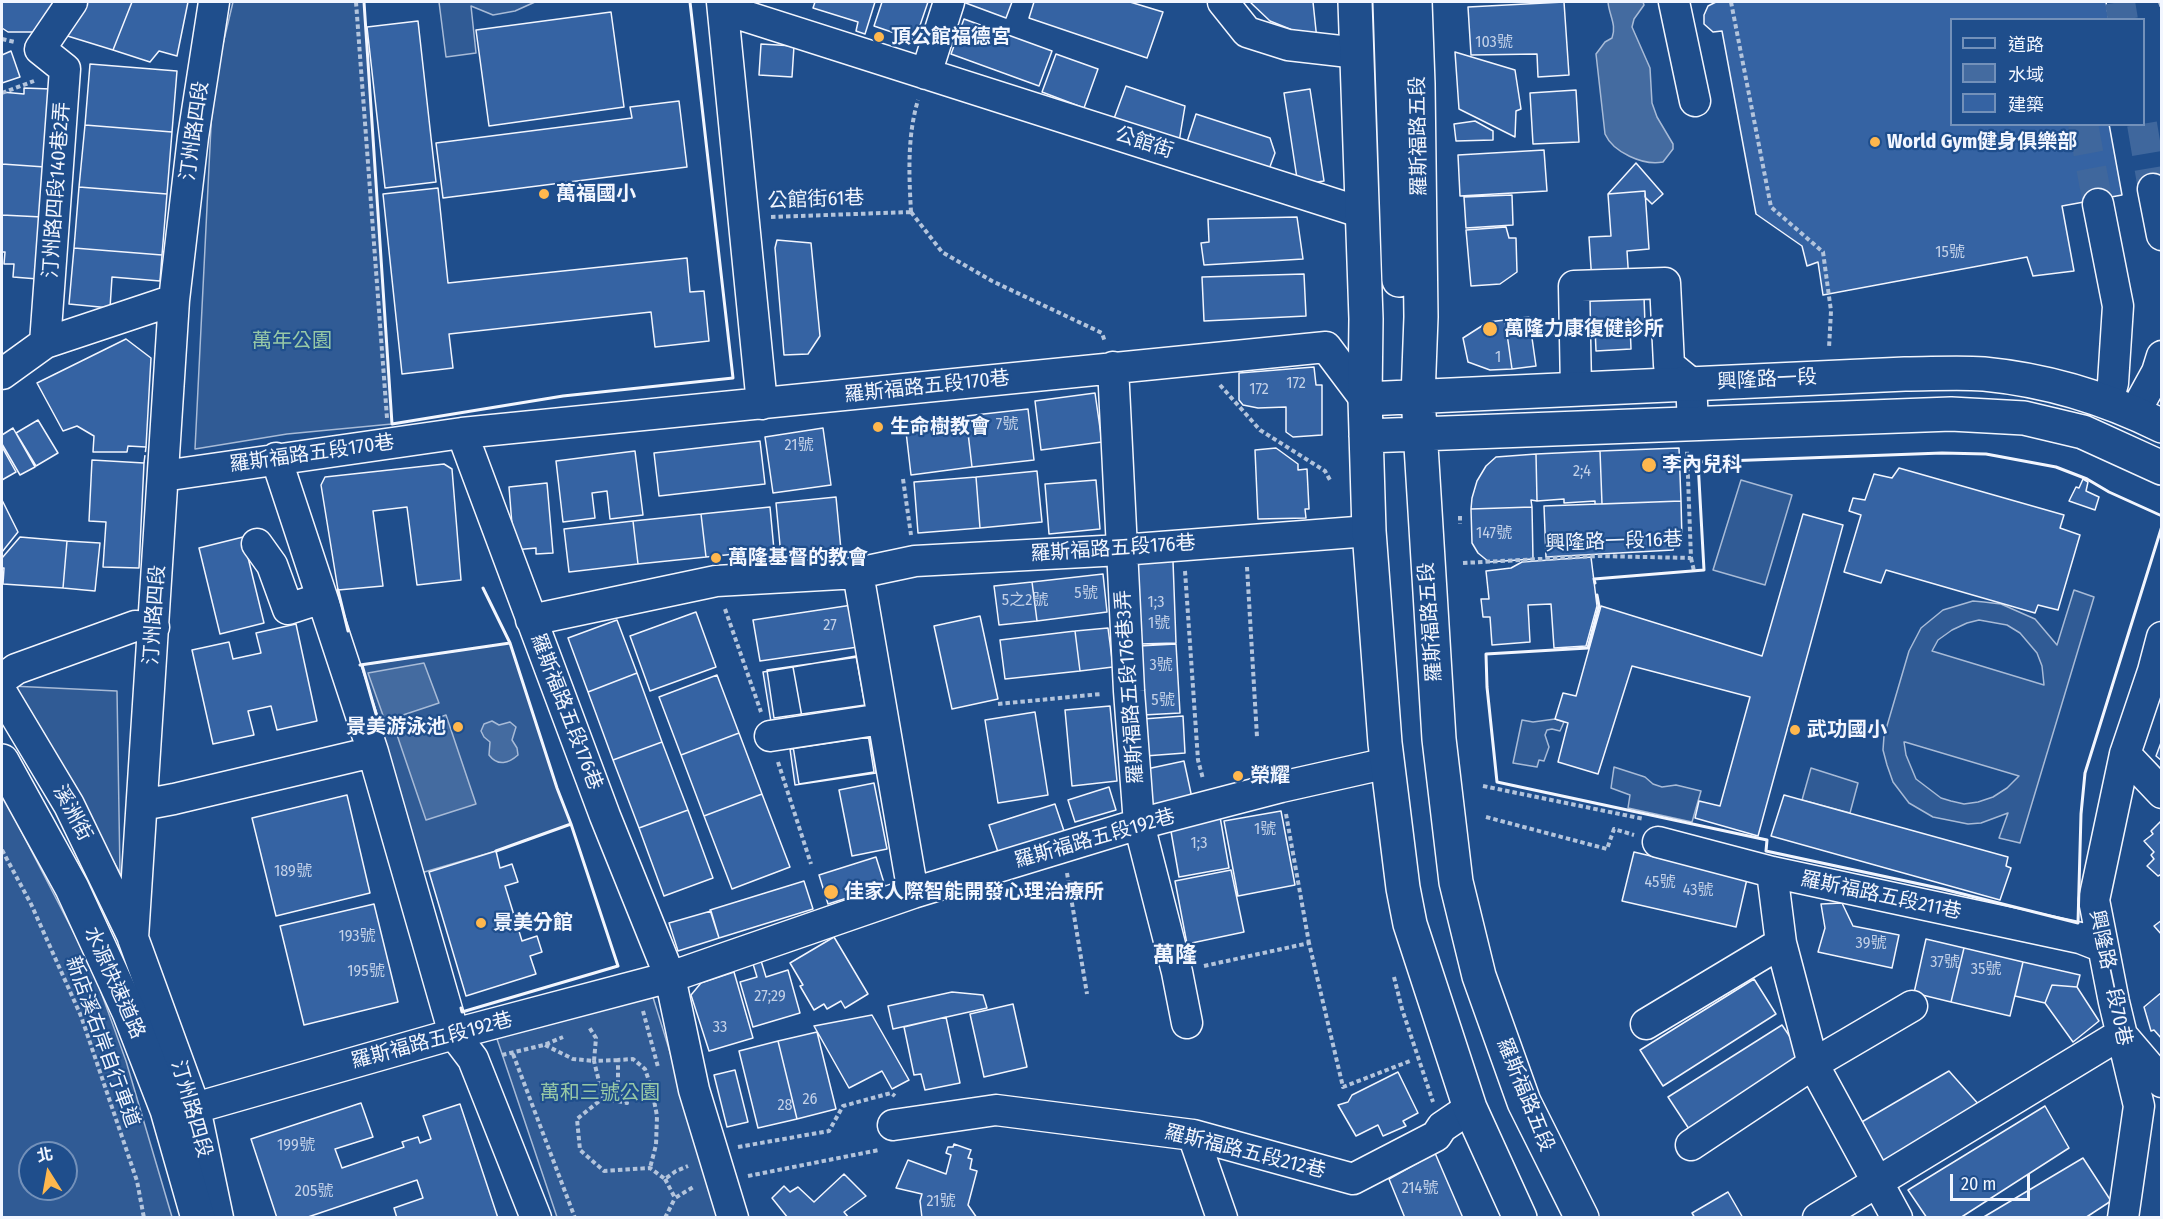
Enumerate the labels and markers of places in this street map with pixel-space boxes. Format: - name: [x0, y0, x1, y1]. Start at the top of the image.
- place label: 頂公館福德宮: [891, 25, 1011, 49]
- marker: 頂公館福德宮: [872, 30, 886, 44]
- place label: World Gym健身俱樂部: [1887, 130, 2077, 154]
- marker: World Gym健身俱樂部: [1868, 135, 1882, 149]
- place label: 萬福國小: [556, 182, 636, 206]
- marker: 萬福國小: [537, 187, 551, 201]
- place label: 萬隆力康復健診所: [1504, 317, 1664, 341]
- marker: 萬隆力康復健診所: [1481, 320, 1499, 338]
- place label: 生命樹教會: [890, 415, 990, 439]
- marker: 生命樹教會: [871, 420, 885, 434]
- place label: 李內兒科: [1662, 453, 1742, 477]
- marker: 李內兒科: [1640, 456, 1658, 474]
- place label: 萬隆基督的教會: [728, 546, 868, 570]
- marker: 萬隆基督的教會: [709, 551, 723, 565]
- place label: 景美游泳池: [346, 715, 446, 739]
- place label: 武功國小: [1807, 718, 1887, 742]
- marker: 景美游泳池: [451, 720, 465, 734]
- marker: 武功國小: [1788, 723, 1802, 737]
- place label: 榮耀: [1250, 764, 1290, 788]
- marker: 榮耀: [1231, 769, 1245, 783]
- place label: 佳家人際智能開發心理治療所: [844, 880, 1104, 904]
- marker: 佳家人際智能開發心理治療所: [822, 883, 840, 901]
- place label: 景美分館: [493, 911, 573, 935]
- marker: 景美分館: [474, 916, 488, 930]

